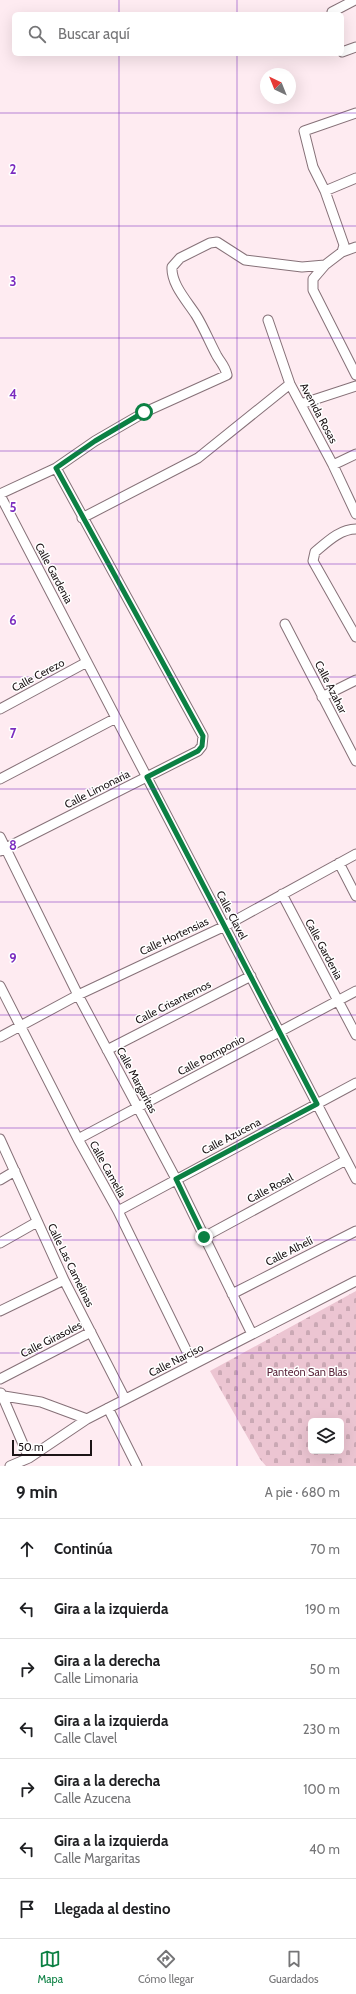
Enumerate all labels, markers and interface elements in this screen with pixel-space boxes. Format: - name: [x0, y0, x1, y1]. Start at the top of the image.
- search box: [12, 12, 344, 56]
- icon: search: [26, 23, 48, 45]
- text: Buscar aquí: [58, 25, 130, 43]
- north arrow: [260, 68, 296, 104]
- text: 2: [10, 161, 17, 177]
- text: 3: [9, 273, 17, 289]
- street label: Avenida Rosas: [297, 380, 341, 446]
- text: 4: [9, 386, 17, 402]
- route start: [135, 403, 153, 421]
- text: 5: [10, 499, 17, 515]
- street label: Calle Gardenia: [32, 540, 76, 606]
- text: 6: [9, 612, 17, 628]
- street label: Calle Cerezo: [9, 655, 67, 695]
- street label: Calle Azahar: [312, 658, 350, 716]
- text: 7: [10, 725, 17, 741]
- street label: Calle Limonaria: [62, 766, 133, 811]
- text: 8: [9, 837, 17, 853]
- street label: Calle Clavel: [213, 888, 251, 942]
- street label: Calle Hortensias: [137, 914, 211, 958]
- street label: Calle Gardenia: [302, 916, 346, 982]
- text: 9: [9, 950, 17, 966]
- street label: Calle Crisantemos: [133, 977, 214, 1027]
- street label: Calle Pomponio: [175, 1031, 247, 1079]
- street label: Calle Margaritas: [114, 1044, 161, 1116]
- street label: Calle Azucena: [199, 1114, 264, 1157]
- street label: Calle Camelia: [87, 1138, 130, 1200]
- street label: Calle Rosal: [245, 1170, 296, 1206]
- street label: Calle Las Camelinas: [45, 1221, 98, 1310]
- route end: [195, 1228, 213, 1246]
- street label: Calle Alhelí: [263, 1233, 316, 1269]
- street label: Calle Girasoles: [18, 1317, 84, 1360]
- street label: Calle Narciso: [146, 1340, 206, 1380]
- park label: Panteón San Blas: [267, 1365, 348, 1379]
- map controls: [308, 1418, 344, 1454]
- button: layers: [308, 1418, 344, 1454]
- scale bar: [12, 1438, 92, 1457]
- text: 50 m: [18, 1440, 44, 1454]
- text: 9 min: [16, 1482, 58, 1502]
- text: A pie · 680 m: [265, 1484, 340, 1500]
- icon: ahead: [16, 1538, 38, 1560]
- text: Continúa: [54, 1540, 112, 1558]
- text: 70 m: [310, 1541, 340, 1557]
- icon: left: [16, 1598, 38, 1620]
- text: Gira a la izquierda: [54, 1600, 168, 1618]
- text: 190 m: [305, 1601, 340, 1617]
- text: Gira a la derecha: [54, 1652, 160, 1670]
- icon: right: [16, 1658, 38, 1680]
- text: 50 m: [310, 1661, 340, 1677]
- text: Calle Limonaria: [54, 1670, 138, 1686]
- text: Gira a la izquierda: [54, 1712, 168, 1730]
- icon: left: [16, 1718, 38, 1740]
- text: 230 m: [303, 1721, 340, 1737]
- text: Calle Clavel: [54, 1730, 117, 1746]
- text: Gira a la derecha: [54, 1772, 160, 1790]
- icon: right: [16, 1778, 38, 1800]
- text: 100 m: [303, 1781, 340, 1797]
- text: Calle Azucena: [54, 1790, 131, 1806]
- text: Gira a la izquierda: [54, 1832, 168, 1850]
- icon: left: [16, 1838, 38, 1860]
- text: 40 m: [309, 1841, 340, 1857]
- text: Calle Margaritas: [54, 1850, 140, 1866]
- icon: arrive: [16, 1898, 38, 1920]
- text: Llegada al destino: [54, 1900, 170, 1918]
- tab: Mapa: [37, 1948, 63, 1986]
- tab: Cómo llegar: [138, 1948, 194, 1986]
- tab: Guardados: [269, 1948, 319, 1986]

